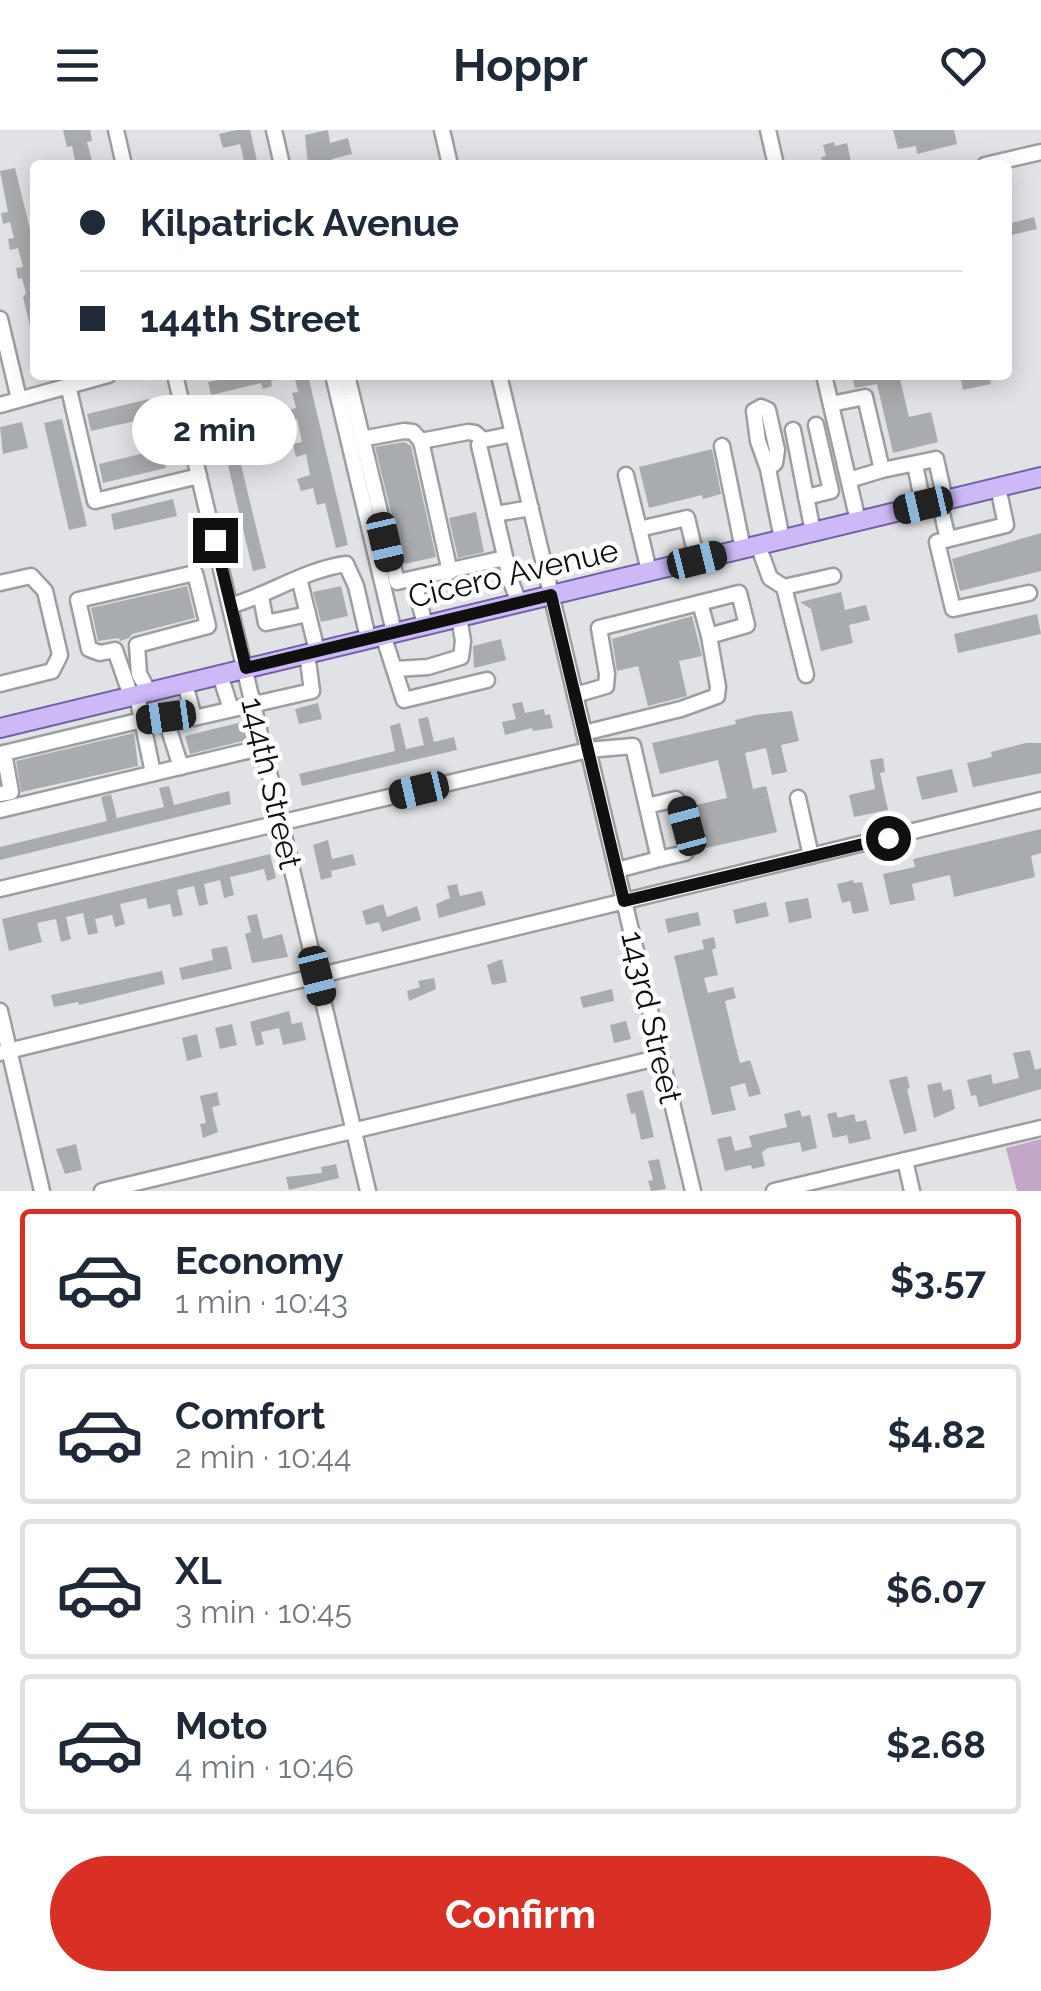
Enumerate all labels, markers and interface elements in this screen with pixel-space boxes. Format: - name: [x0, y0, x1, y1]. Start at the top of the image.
- icon: menu: [50, 38, 105, 93]
- icon: heart: [936, 38, 991, 93]
- text: Hoppr: [453, 39, 588, 92]
- text: Kilpatrick Avenue: [140, 200, 459, 245]
- text: 144th Street: [140, 296, 361, 341]
- callout: 2 min: [132, 395, 298, 465]
- text: 2 min: [173, 411, 256, 448]
- car: [890, 484, 956, 526]
- car: [364, 509, 406, 575]
- route end: [193, 518, 238, 563]
- street label: Cicero Avenue: [404, 531, 622, 615]
- car: [664, 538, 730, 582]
- street label: 144th Street: [234, 694, 310, 873]
- car: [134, 698, 198, 736]
- car: [386, 769, 452, 811]
- car: [665, 793, 709, 859]
- route start: [866, 816, 911, 861]
- street label: 143rd Street: [614, 927, 690, 1107]
- car: [295, 943, 339, 1009]
- icon: car: [55, 1234, 145, 1324]
- text: Economy: [175, 1238, 344, 1283]
- text: $3.57: [890, 1257, 986, 1302]
- text: 1 min · 10:43: [175, 1283, 348, 1320]
- icon: car: [55, 1389, 145, 1479]
- text: Comfort: [175, 1393, 325, 1438]
- text: $4.82: [887, 1412, 986, 1457]
- text: 2 min · 10:44: [175, 1438, 351, 1475]
- icon: car: [55, 1544, 145, 1634]
- text: XL: [175, 1548, 222, 1593]
- text: $6.07: [886, 1567, 986, 1612]
- text: 3 min · 10:45: [175, 1593, 352, 1630]
- icon: car: [55, 1699, 145, 1789]
- text: Moto: [175, 1703, 268, 1748]
- text: $2.68: [886, 1722, 986, 1767]
- text: 4 min · 10:46: [175, 1748, 354, 1785]
- button: Confirm: [50, 1856, 991, 1971]

